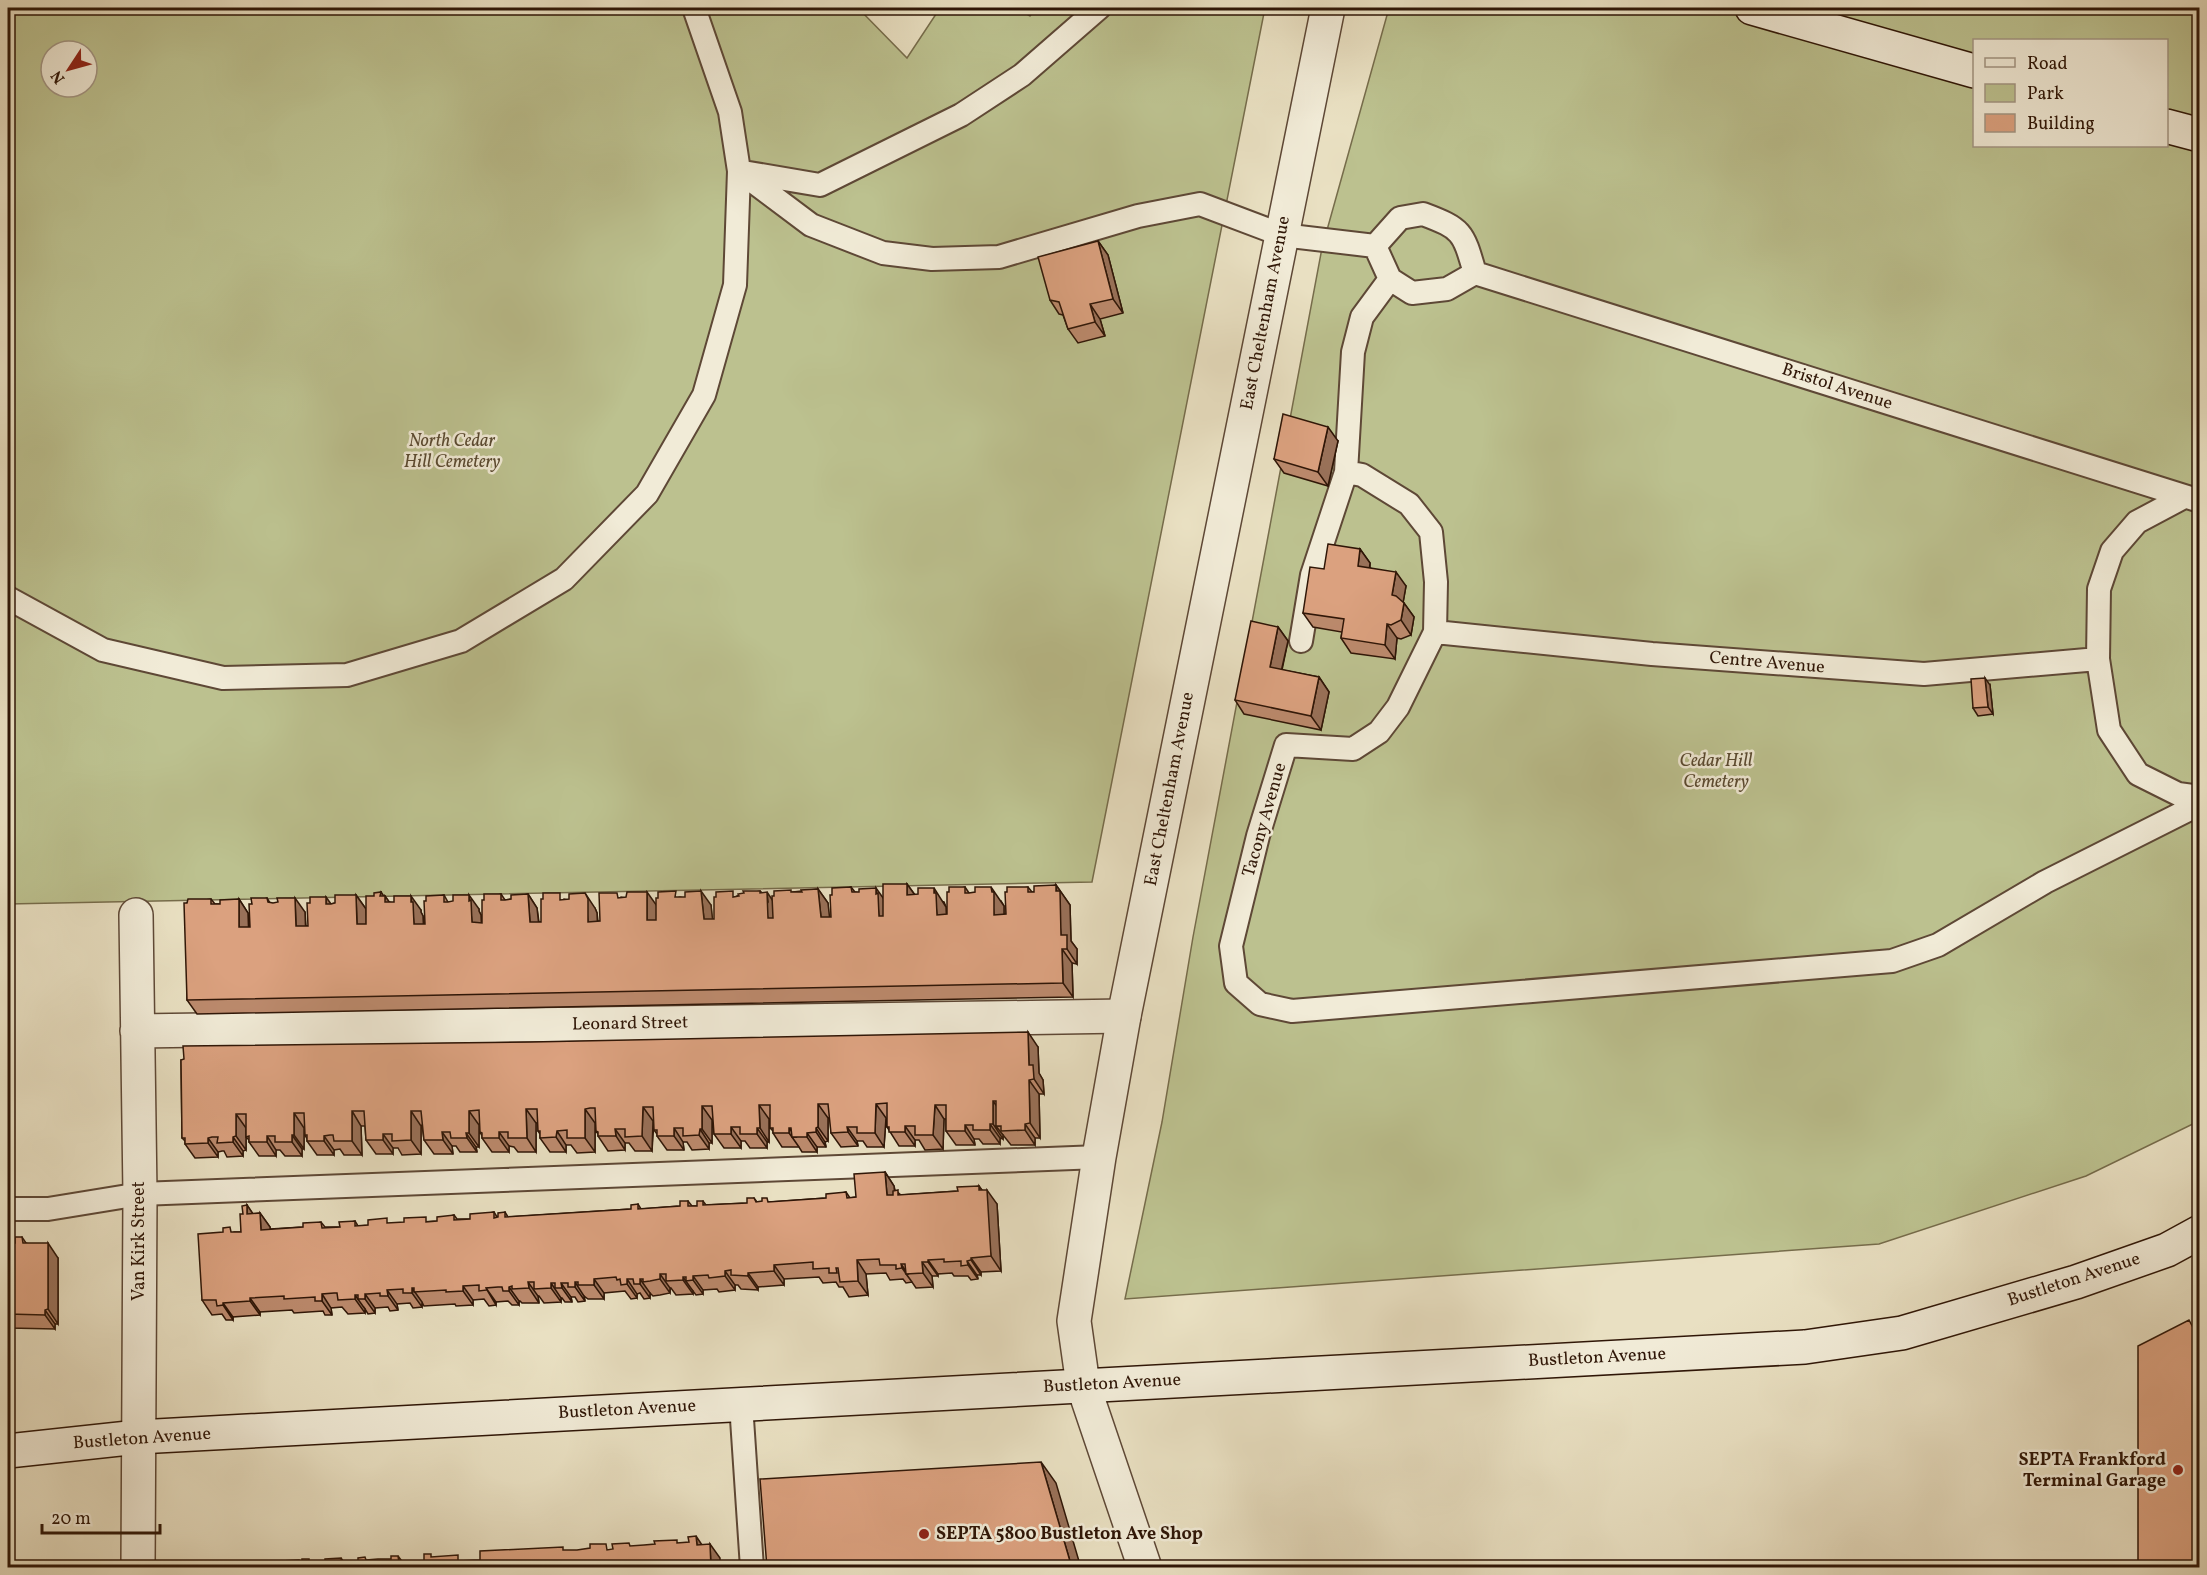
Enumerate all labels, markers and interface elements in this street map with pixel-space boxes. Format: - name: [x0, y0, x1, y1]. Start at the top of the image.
- north arrow: [39, 39, 99, 99]
- legend: [1973, 39, 2168, 147]
- text: Road: [2027, 52, 2068, 77]
- text: N: [46, 65, 71, 88]
- text: Park: [2027, 82, 2064, 107]
- text: Building: [2027, 112, 2095, 137]
- street label: East Cheltenham Avenue: [1235, 214, 1297, 412]
- street label: Bristol Avenue: [1778, 357, 1896, 417]
- park label: North Cedar Hill Cemetery: [404, 429, 500, 475]
- street label: Centre Avenue: [1708, 645, 1826, 681]
- street label: East Cheltenham Avenue: [1139, 690, 1201, 888]
- park label: Cedar Hill Cemetery: [1680, 749, 1753, 795]
- street label: Tacony Avenue: [1237, 760, 1293, 880]
- street label: Leonard Street: [572, 1010, 688, 1038]
- street label: Van Kirk Street: [127, 1181, 152, 1301]
- street label: Bustleton Avenue: [2004, 1247, 2144, 1313]
- street label: Bustleton Avenue: [1527, 1342, 1667, 1374]
- street label: Bustleton Avenue: [1042, 1368, 1182, 1400]
- street label: Bustleton Avenue: [557, 1394, 697, 1426]
- street label: Bustleton Avenue: [72, 1422, 212, 1456]
- place label: SEPTA Frankford Terminal Garage: [2018, 1448, 2166, 1494]
- marker: SEPTA Frankford Terminal Garage: [2171, 1463, 2185, 1477]
- scale bar: [42, 1497, 160, 1535]
- text: 20 m: [51, 1507, 91, 1532]
- place label: SEPTA 5800 Bustleton Ave Shop: [936, 1522, 1203, 1547]
- marker: SEPTA 5800 Bustleton Ave Shop: [917, 1527, 931, 1541]

